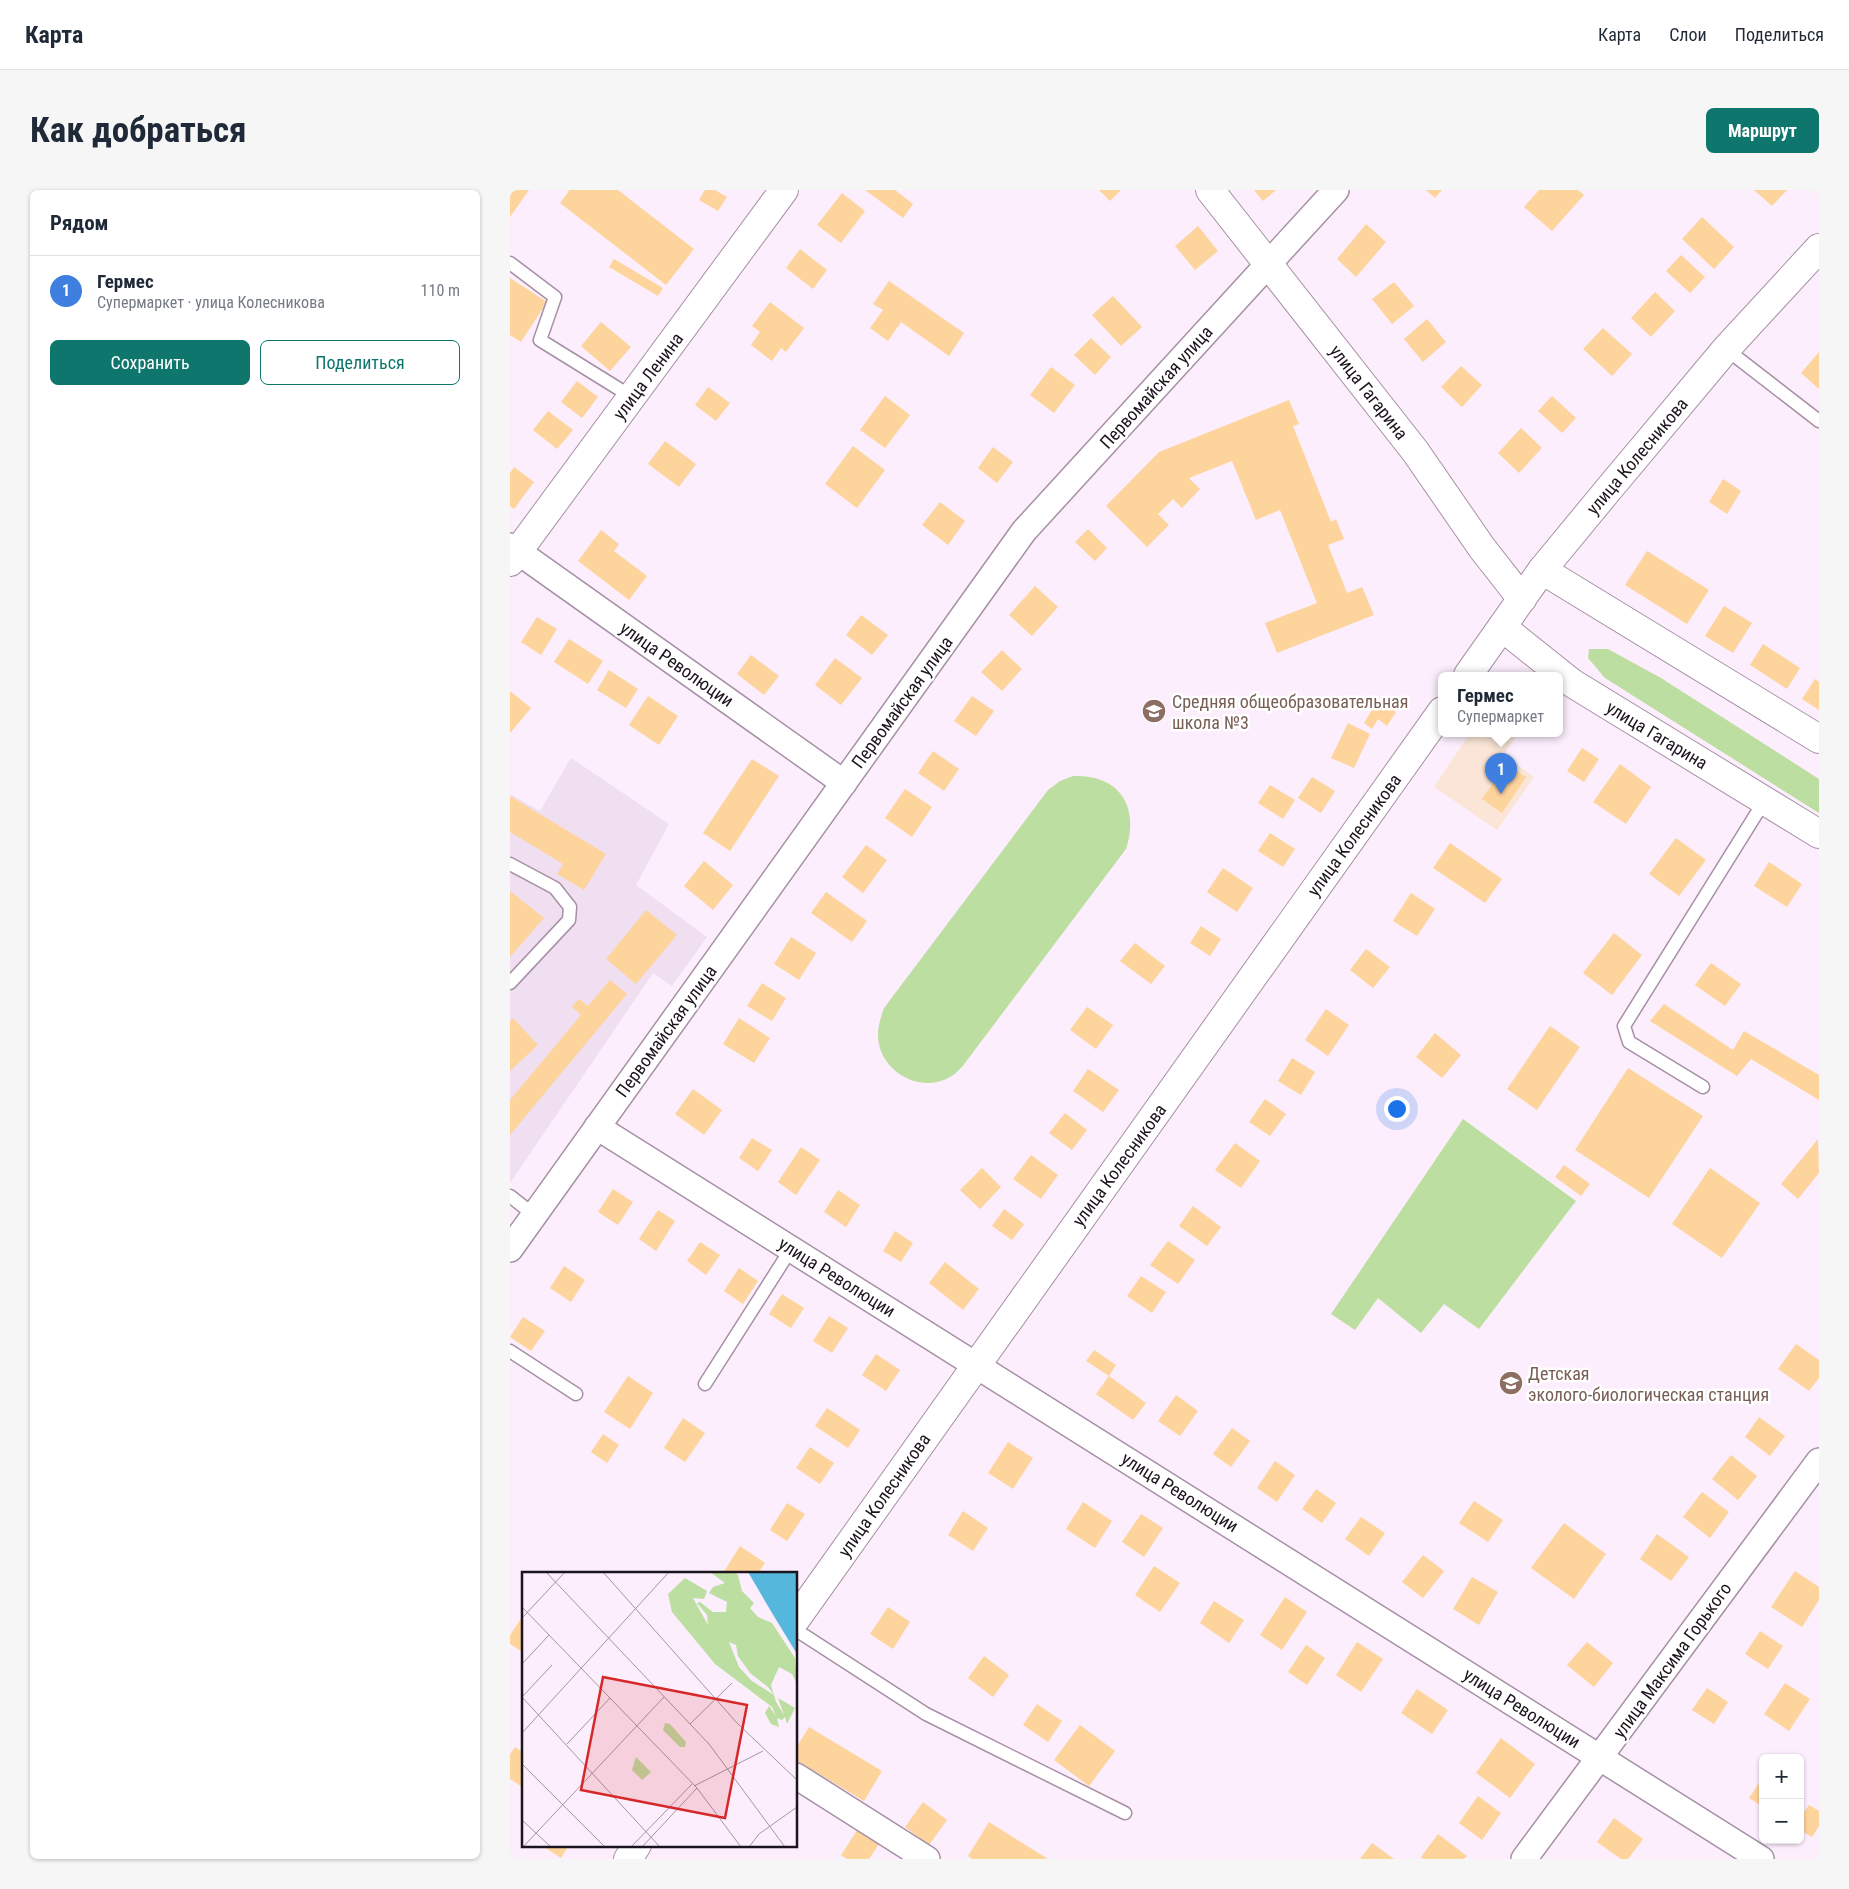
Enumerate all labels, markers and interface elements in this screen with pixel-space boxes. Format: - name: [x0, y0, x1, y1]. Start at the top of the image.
- text: Карта: [25, 21, 83, 49]
- text: Карта: [1598, 24, 1641, 45]
- text: Слои: [1669, 24, 1707, 45]
- text: Поделиться: [1735, 24, 1824, 45]
- button: Маршрут: [1706, 108, 1819, 153]
- text: Как добраться: [30, 110, 246, 151]
- text: Рядом: [50, 211, 109, 235]
- text: Гермес: [97, 270, 154, 293]
- text: 1: [62, 281, 70, 300]
- text: 110 m: [421, 281, 460, 300]
- text: Супермаркет · улица Колесникова: [97, 293, 325, 312]
- street label: Первомайская улица: [1095, 321, 1217, 453]
- street label: улица Ленина: [609, 328, 687, 424]
- button: Сохранить: [50, 340, 250, 385]
- button: Поделиться: [260, 340, 460, 385]
- street label: улица Гагарина: [1326, 340, 1412, 444]
- street label: улица Колесникова: [1582, 393, 1692, 519]
- street label: улица Революции: [616, 617, 738, 711]
- street label: Первомайская улица: [847, 632, 957, 772]
- popup: [1438, 672, 1563, 737]
- text: Гермес: [1457, 684, 1514, 707]
- place label: Средняя общеобразовательная школа №3: [1172, 691, 1408, 733]
- street label: улица Гагарина: [1603, 697, 1711, 773]
- school or university icon: Средняя общеобразовательная школа №3: [1141, 698, 1167, 724]
- text: Супермаркет: [1457, 707, 1544, 726]
- pin: 1: [1485, 753, 1517, 794]
- street label: улица Колесникова: [1303, 770, 1405, 900]
- street label: Первомайская улица: [611, 961, 721, 1101]
- your location: [1384, 1096, 1410, 1122]
- street label: улица Колесникова: [1068, 1100, 1170, 1230]
- street label: улица Революции: [775, 1233, 899, 1321]
- place label: Детская эколого-биологическая станция: [1528, 1363, 1769, 1405]
- school or university icon: Детская эколого-биологическая станция: [1498, 1370, 1524, 1396]
- street label: улица Колесникова: [834, 1429, 934, 1561]
- street label: улица Революции: [1118, 1448, 1242, 1536]
- inset map: [522, 1572, 798, 1846]
- street label: улица Максима Горького: [1609, 1578, 1735, 1742]
- street label: улица Революции: [1460, 1664, 1584, 1752]
- map controls: [1759, 1754, 1804, 1844]
- button: +: [1759, 1754, 1804, 1799]
- button: −: [1759, 1799, 1804, 1844]

